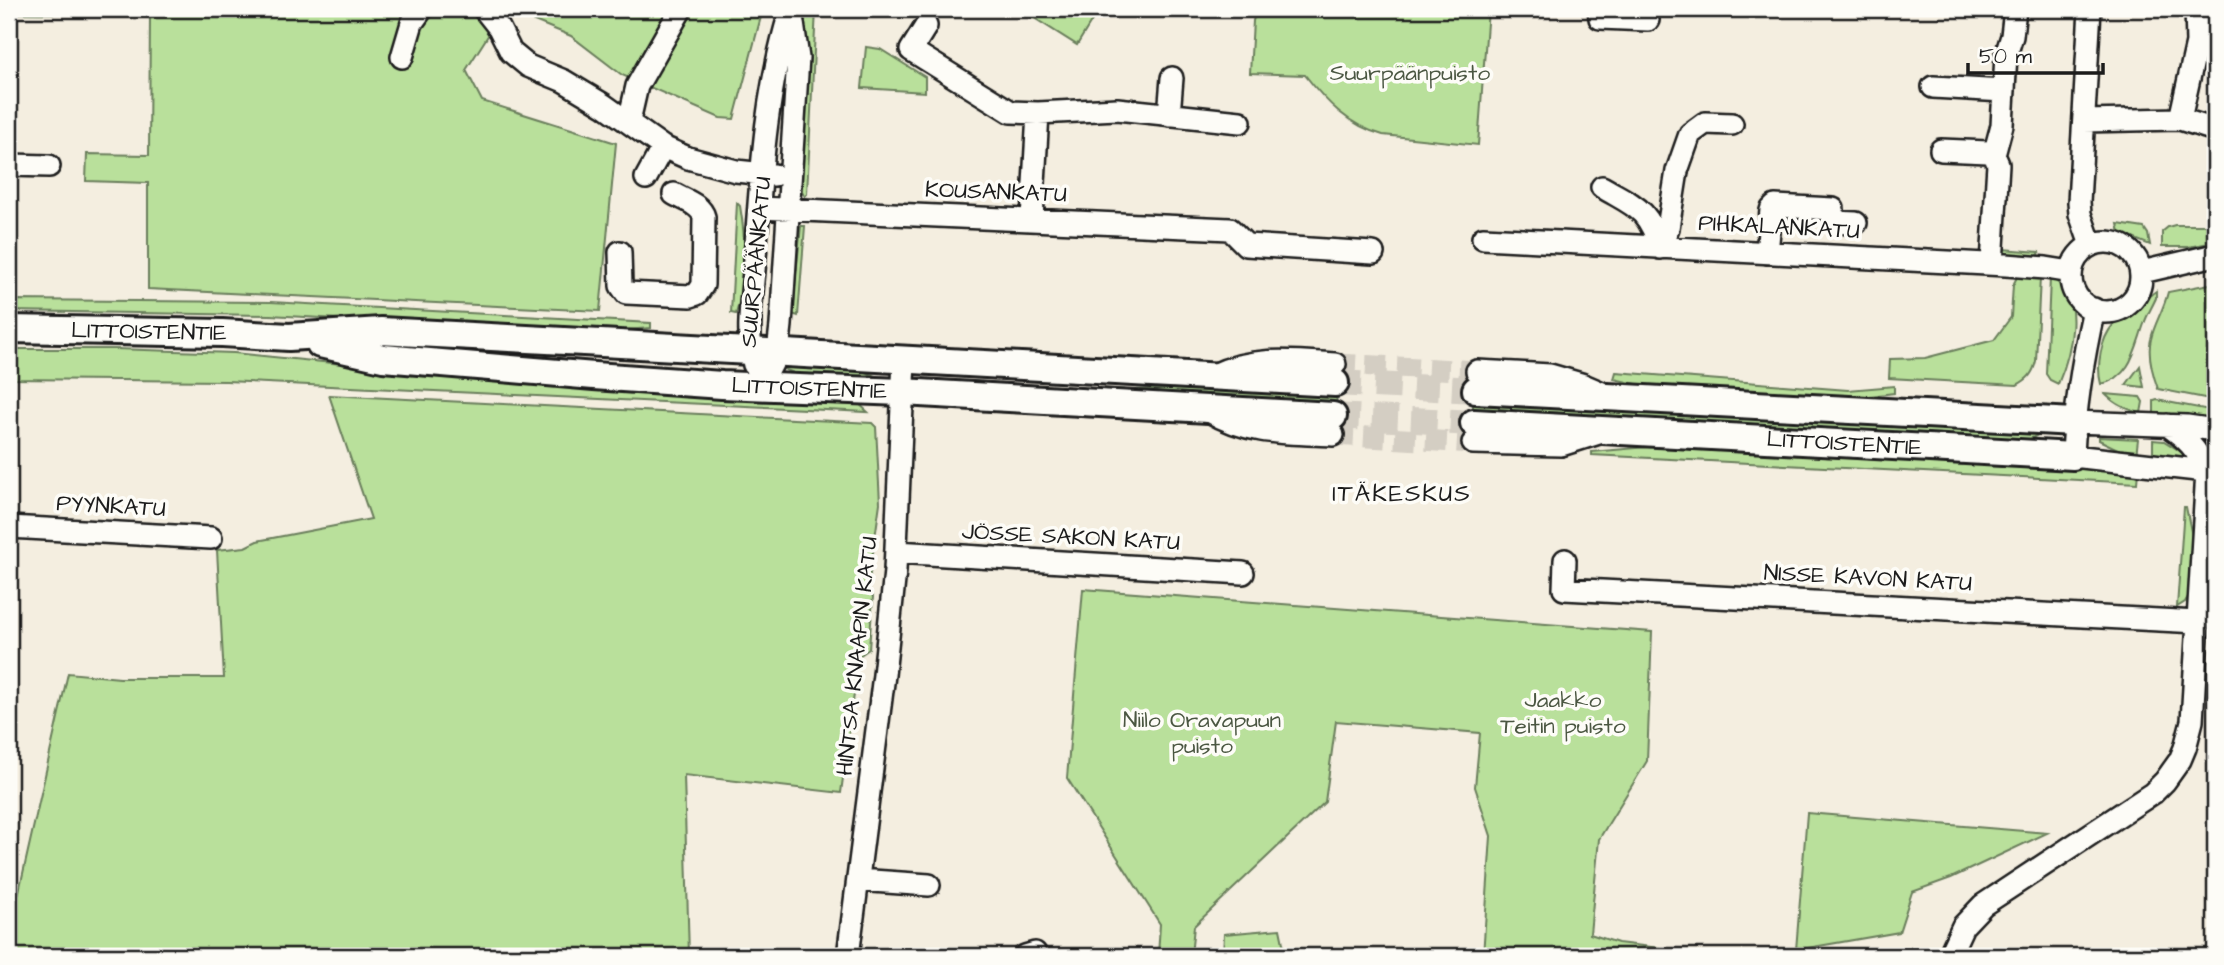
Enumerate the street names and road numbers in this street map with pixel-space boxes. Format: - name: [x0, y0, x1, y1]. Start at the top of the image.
- street label: KOUSANKATU: [924, 174, 1068, 210]
- street label: SUURPÄÄNKATU: [733, 175, 779, 349]
- street label: PIHKALANKATU: [1697, 207, 1861, 247]
- street label: LITTOISTENTIE: [71, 314, 227, 349]
- street label: LITTOISTENTIE: [731, 369, 888, 407]
- street label: LITTOISTENTIE: [1766, 423, 1923, 464]
- street label: PYYNKATU: [55, 487, 167, 525]
- street label: JÖSSE SAKON KATU: [961, 515, 1181, 559]
- street label: HINTSA KNAAPIN KATU: [829, 535, 885, 777]
- street label: NISSE KAVON KATU: [1763, 557, 1973, 599]

